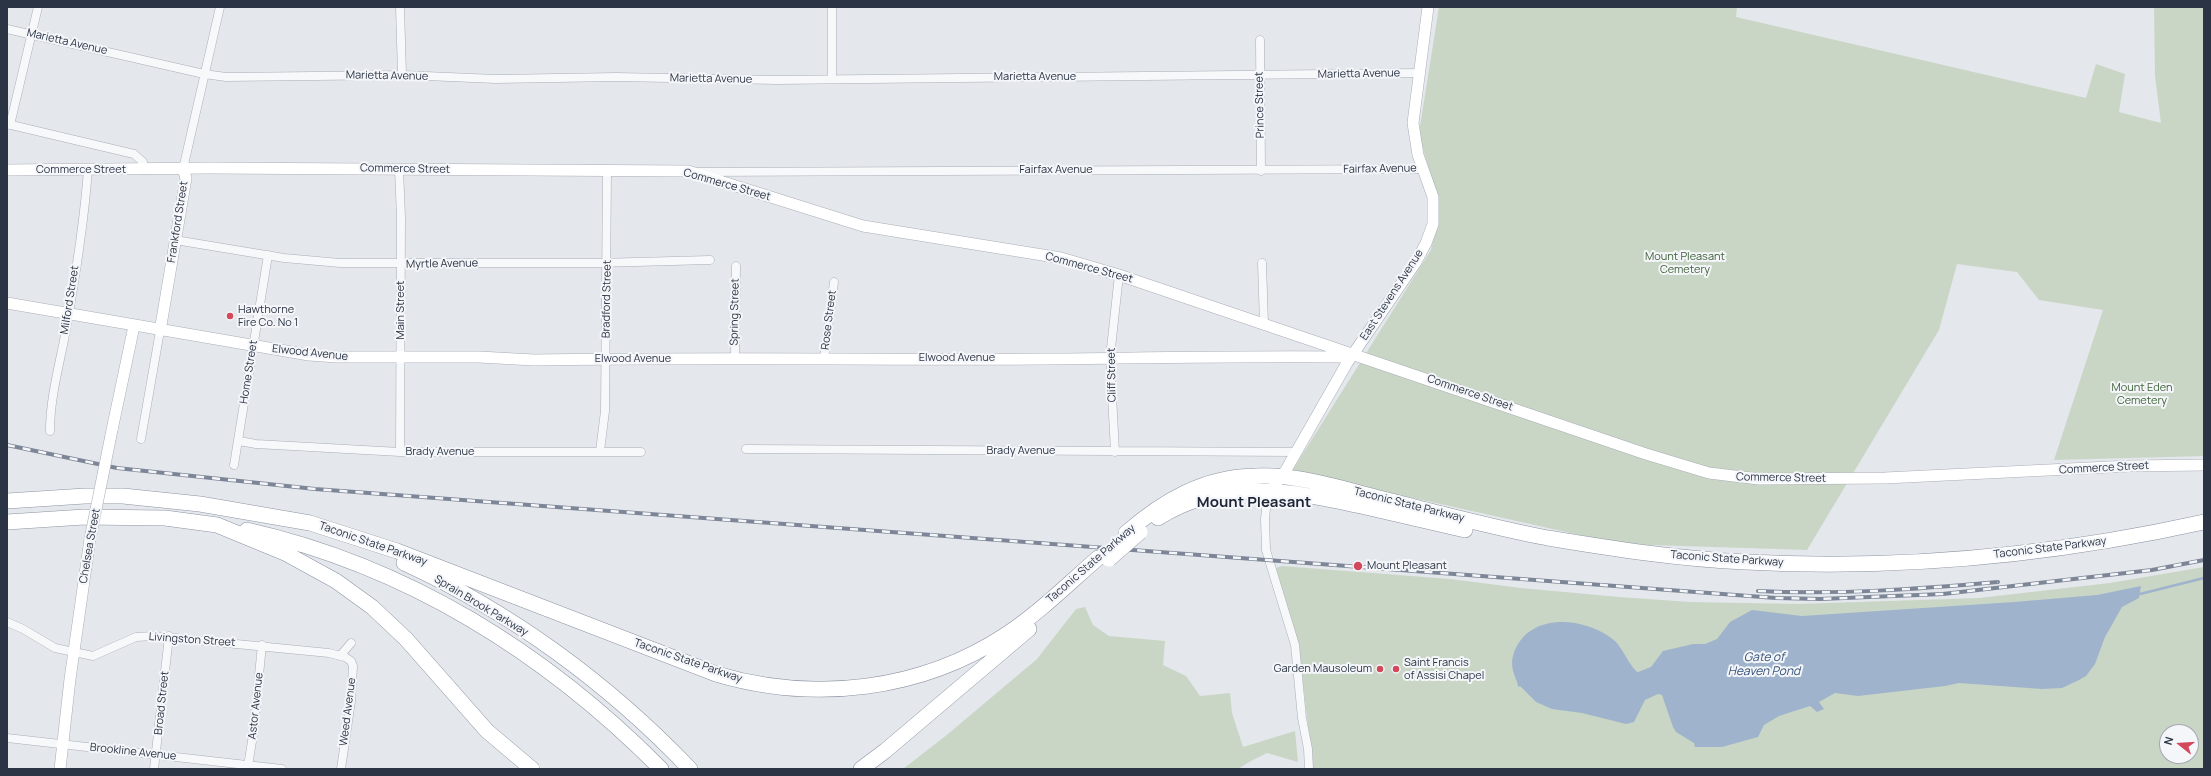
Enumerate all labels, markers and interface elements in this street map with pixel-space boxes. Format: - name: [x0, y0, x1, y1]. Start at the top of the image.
- street label: Marietta Avenue: [25, 26, 109, 58]
- street label: Marietta Avenue: [1318, 67, 1400, 81]
- street label: Marietta Avenue: [346, 69, 428, 83]
- street label: Marietta Avenue: [994, 70, 1076, 84]
- street label: Marietta Avenue: [670, 72, 752, 86]
- street label: Prince Street: [1253, 72, 1267, 138]
- street label: Commerce Street: [360, 162, 450, 176]
- street label: Fairfax Avenue: [1343, 162, 1417, 176]
- street label: Commerce Street: [36, 163, 126, 177]
- street label: Fairfax Avenue: [1019, 163, 1093, 177]
- street label: Commerce Street: [682, 166, 772, 204]
- street label: Frankford Street: [165, 180, 191, 264]
- street label: East Stevens Avenue: [1358, 247, 1426, 343]
- street label: Commerce Street: [1044, 250, 1134, 286]
- park label: Mount Pleasant Cemetery: [1645, 250, 1725, 276]
- street label: Myrtle Avenue: [406, 257, 478, 271]
- street label: Bradford Street: [600, 260, 614, 338]
- street label: Milford Street: [58, 265, 82, 335]
- street label: Spring Street: [728, 278, 742, 346]
- street label: Main Street: [394, 281, 408, 339]
- street label: Rose Street: [819, 289, 839, 351]
- place label: Hawthorne Fire Co. No 1: [238, 303, 298, 329]
- marker: Hawthorne Fire Co. No 1: [225, 311, 235, 321]
- street label: Home Street: [237, 339, 261, 405]
- street label: Elwood Avenue: [271, 342, 349, 364]
- street label: Cliff Street: [1105, 347, 1119, 403]
- street label: Elwood Avenue: [919, 351, 995, 365]
- street label: Elwood Avenue: [595, 352, 671, 366]
- street label: Commerce Street: [1425, 372, 1515, 414]
- park label: Mount Eden Cemetery: [2111, 381, 2173, 407]
- street label: Brady Avenue: [987, 444, 1055, 458]
- street label: Brady Avenue: [406, 445, 474, 459]
- street label: Commerce Street: [2059, 459, 2149, 477]
- street label: Commerce Street: [1736, 471, 1826, 485]
- street label: Taconic State Parkway: [1352, 485, 1466, 525]
- district label: Mount Pleasant: [1197, 494, 1311, 512]
- street label: Chelsea Street: [77, 507, 103, 585]
- street label: Taconic State Parkway: [317, 519, 429, 569]
- street label: Taconic State Parkway: [1044, 522, 1138, 606]
- street label: Taconic State Parkway: [1993, 535, 2107, 561]
- street label: Taconic State Parkway: [1670, 548, 1784, 570]
- place label: Mount Pleasant: [1367, 559, 1447, 573]
- marker: Mount Pleasant: [1352, 560, 1364, 572]
- street label: Sprain Brook Parkway: [432, 573, 530, 639]
- street label: Livingston Street: [148, 630, 236, 650]
- street label: Taconic State Parkway: [632, 636, 744, 686]
- water label: Gate of Heaven Pond: [1728, 651, 1800, 679]
- place label: Saint Francis of Assisi Chapel: [1404, 656, 1484, 682]
- place label: Garden Mausoleum: [1274, 662, 1372, 676]
- marker: Garden Mausoleum: [1375, 664, 1385, 674]
- marker: Saint Francis of Assisi Chapel: [1391, 664, 1401, 674]
- street label: Broad Street: [152, 670, 172, 736]
- street label: Astor Avenue: [246, 672, 266, 740]
- street label: Weed Avenue: [337, 677, 359, 747]
- north arrow: [2159, 724, 2199, 764]
- text: N: [2160, 735, 2176, 747]
- street label: Brookline Avenue: [89, 741, 177, 763]

